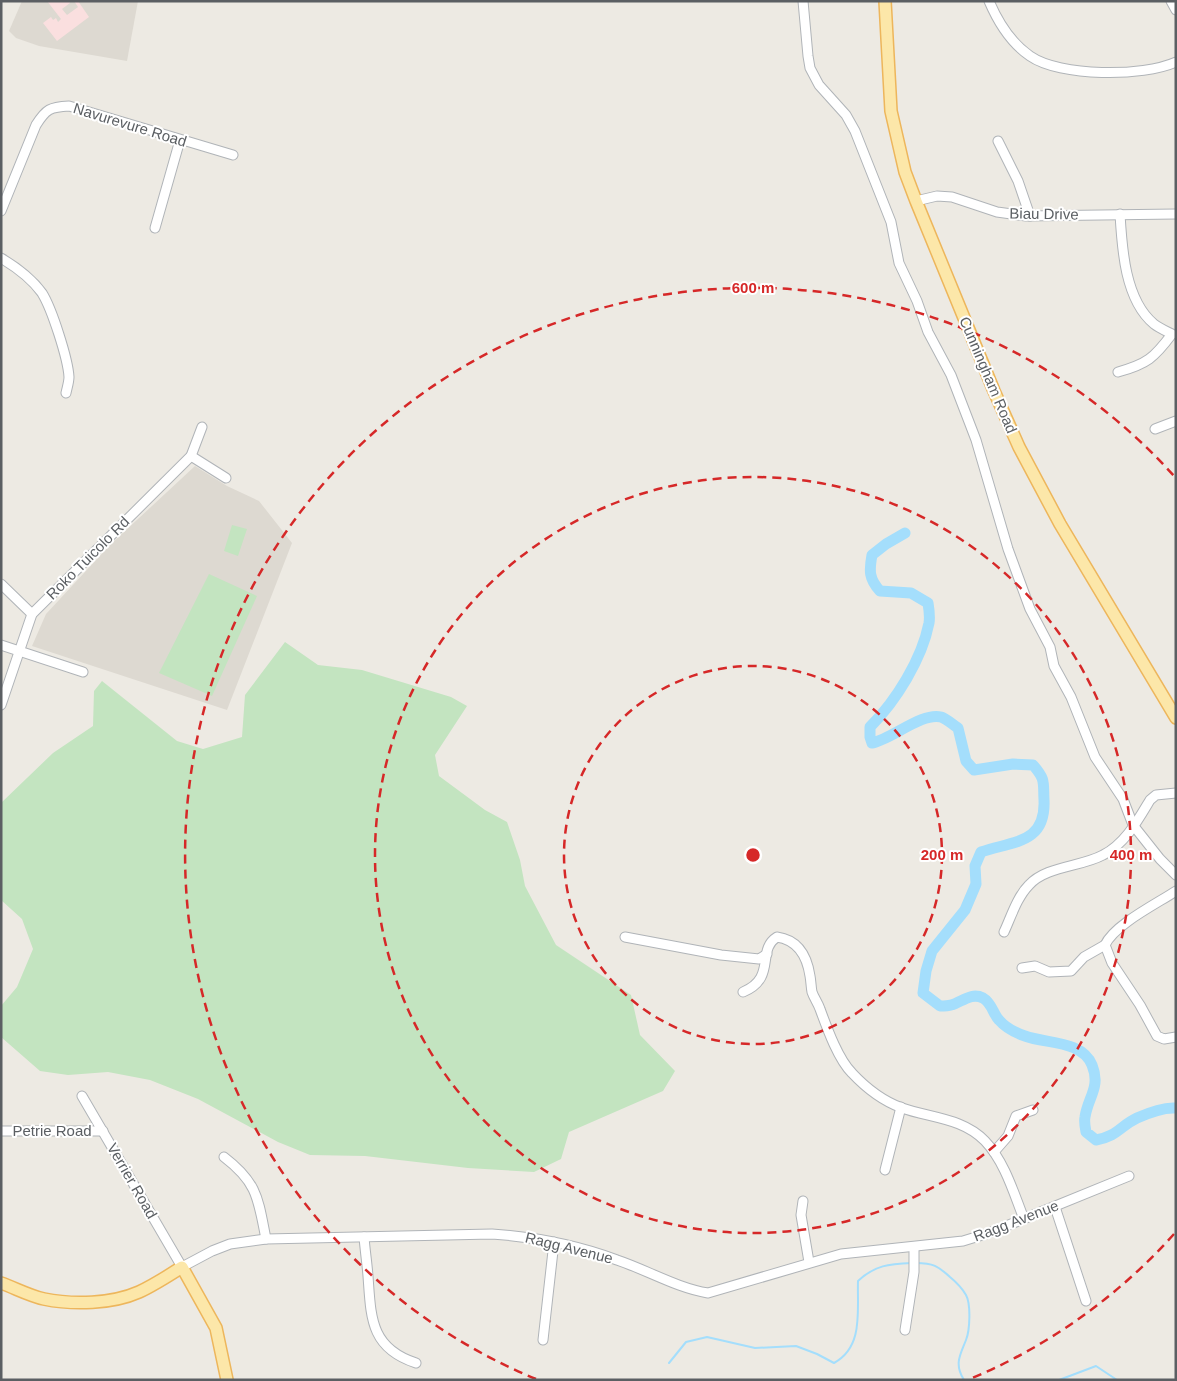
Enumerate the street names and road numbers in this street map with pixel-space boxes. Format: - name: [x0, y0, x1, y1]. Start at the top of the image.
- street label: Navurevure Road: [71, 99, 189, 150]
- street label: Biau Drive: [1009, 204, 1079, 223]
- street label: Cunningham Road: [956, 314, 1021, 436]
- street label: Roko Tuicolo Rd: [43, 513, 133, 603]
- street label: Petrie Road: [12, 1122, 92, 1139]
- street label: Verrier Road: [104, 1140, 161, 1221]
- street label: Ragg Avenue: [971, 1197, 1061, 1245]
- street label: Ragg Avenue: [523, 1228, 615, 1267]

